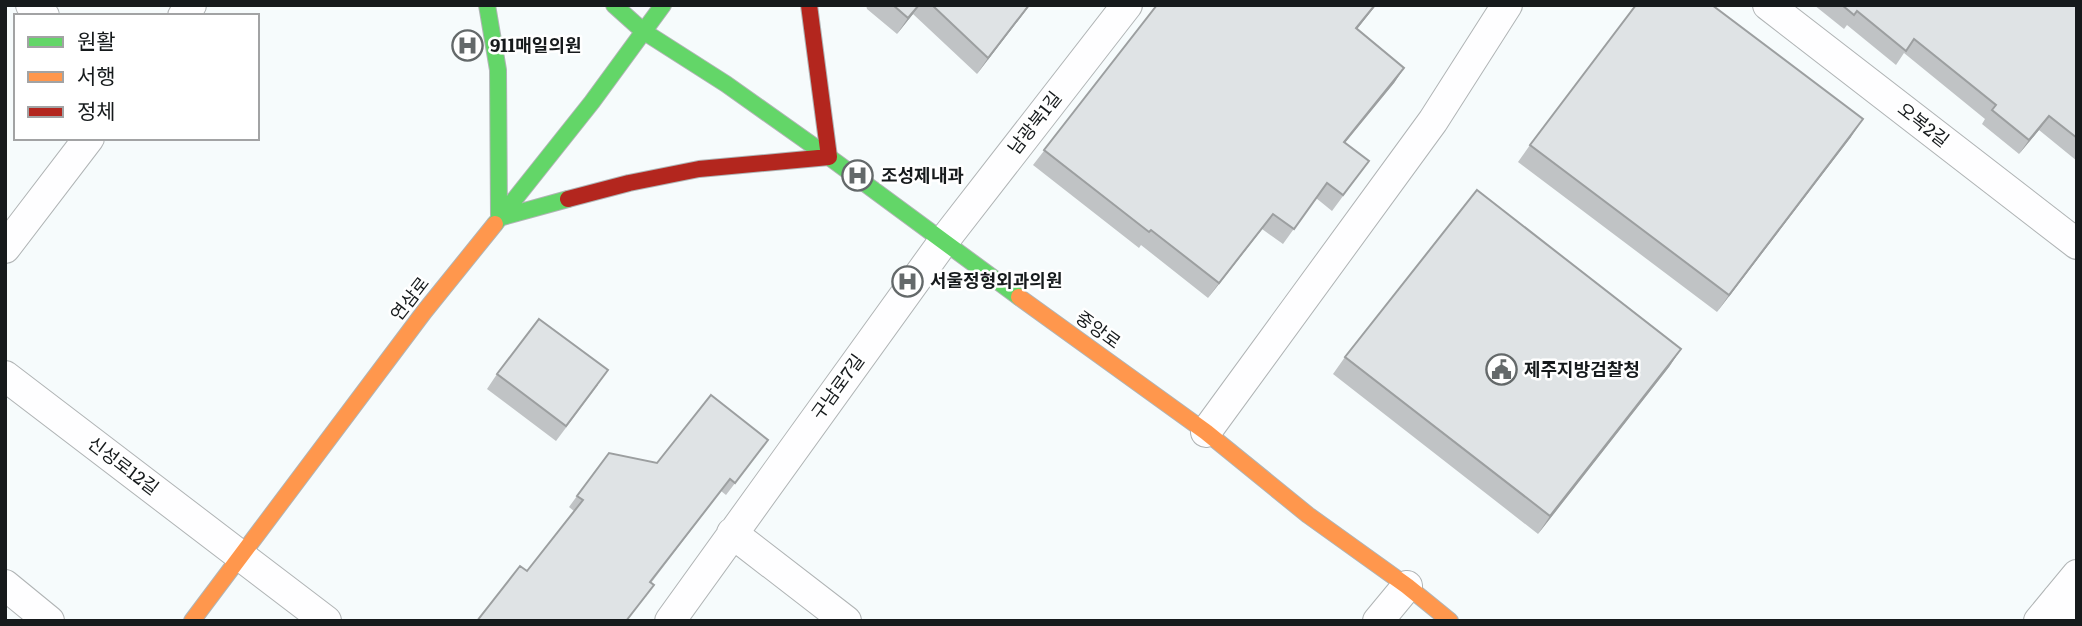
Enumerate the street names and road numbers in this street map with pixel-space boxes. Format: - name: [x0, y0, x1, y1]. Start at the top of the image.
- street label: 남광북1길: [1001, 85, 1067, 159]
- street label: 오복2길: [1892, 95, 1955, 153]
- street label: 연삼로: [383, 270, 435, 326]
- street label: 중앙로: [1071, 303, 1127, 354]
- street label: 구남로7길: [804, 348, 870, 425]
- street label: 신성로12길: [83, 429, 165, 500]

